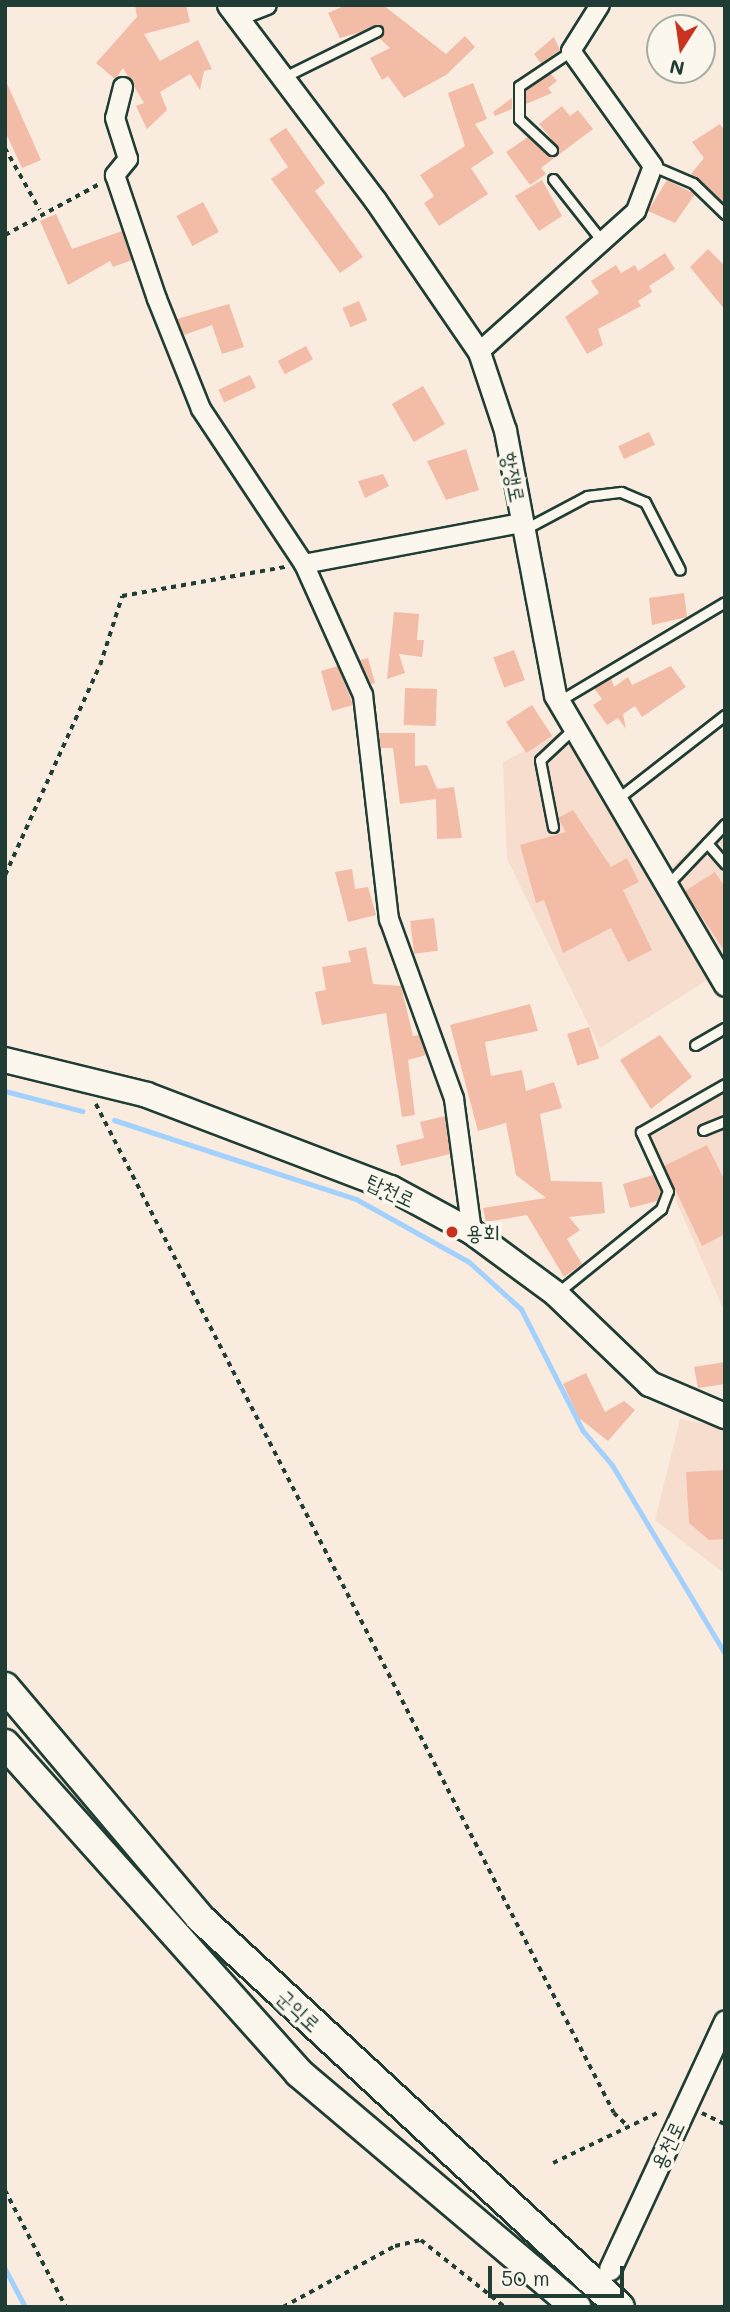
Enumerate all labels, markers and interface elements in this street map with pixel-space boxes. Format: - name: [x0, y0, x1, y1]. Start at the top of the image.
- north arrow: [646, 14, 716, 84]
- text: N: [667, 54, 687, 82]
- street label: 항쟁로: [497, 450, 531, 504]
- street label: 탑천로: [363, 1168, 419, 1212]
- place label: 용회: [466, 1219, 500, 1245]
- marker: 용회: [444, 1224, 460, 1240]
- street label: 군익로: [272, 1983, 326, 2037]
- street label: 용천로: [645, 2117, 689, 2173]
- scale bar: [492, 2252, 628, 2296]
- text: 50 m: [501, 2264, 550, 2291]

